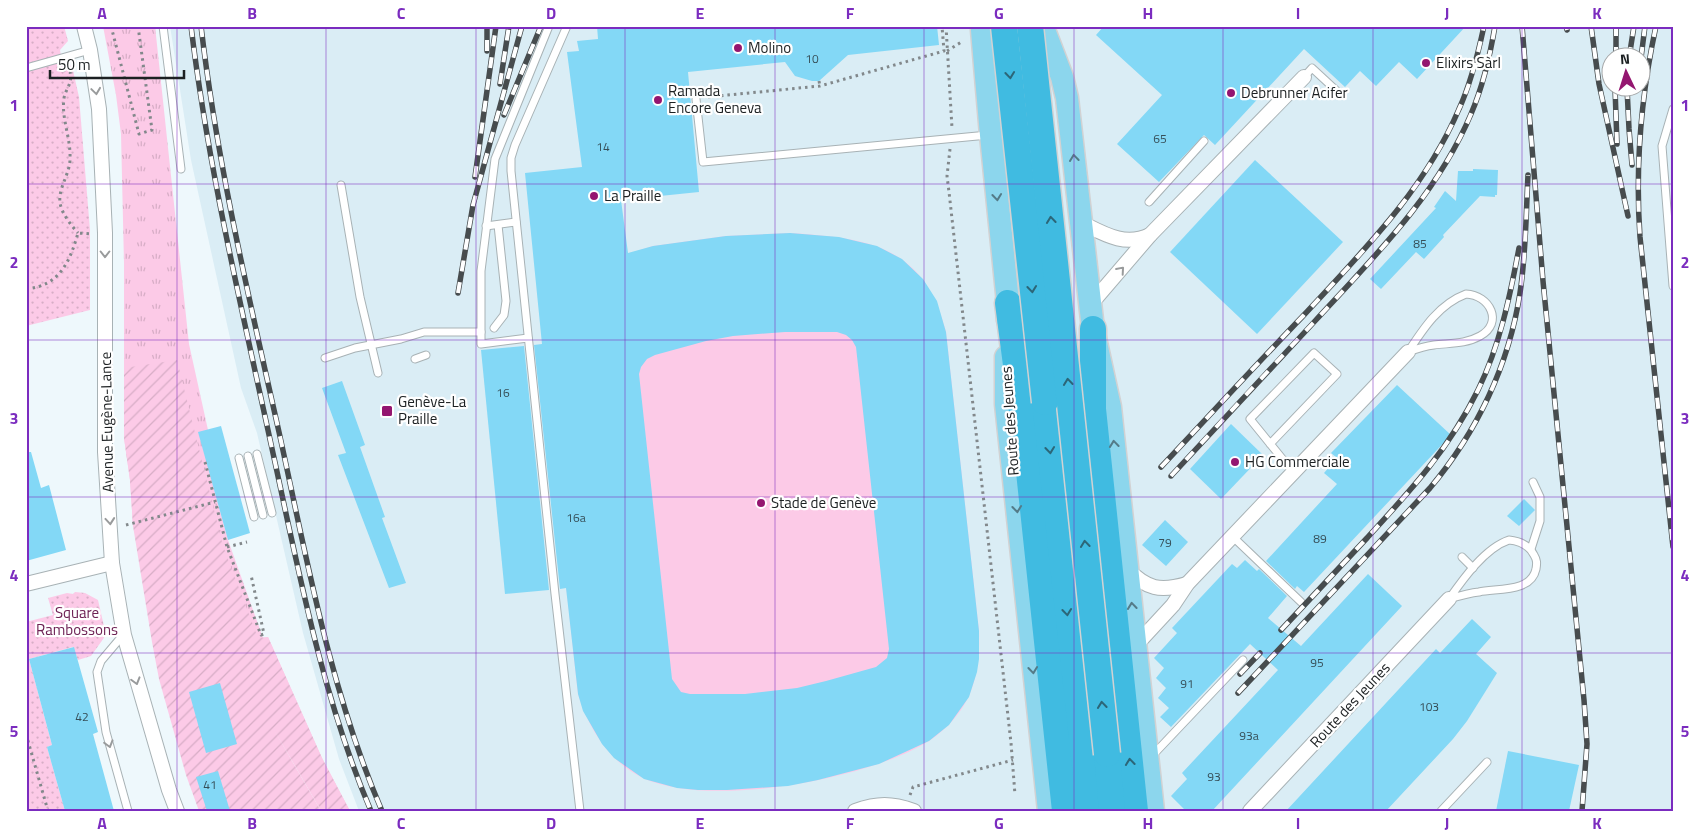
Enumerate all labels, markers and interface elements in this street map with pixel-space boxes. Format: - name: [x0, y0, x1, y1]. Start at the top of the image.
- text: A: [97, 1, 107, 25]
- text: B: [247, 1, 257, 25]
- text: C: [397, 1, 406, 25]
- text: D: [546, 1, 556, 25]
- text: E: [696, 1, 705, 25]
- text: F: [846, 1, 855, 25]
- text: G: [994, 1, 1004, 25]
- text: H: [1143, 1, 1153, 25]
- text: I: [1296, 1, 1300, 25]
- text: J: [1445, 1, 1449, 25]
- text: K: [1592, 1, 1602, 25]
- place label: Molino: [748, 36, 791, 59]
- marker: Molino: [732, 42, 744, 54]
- scale bar: [50, 48, 184, 80]
- north arrow: [1602, 48, 1652, 98]
- text: N: [1619, 48, 1631, 69]
- house number: 10: [805, 49, 819, 68]
- place label: Elixirs Sàrl: [1436, 51, 1501, 74]
- text: 50 m: [58, 53, 91, 76]
- marker: Elixirs Sàrl: [1420, 57, 1432, 69]
- one-way arrow: [1004, 71, 1015, 79]
- place label: Ramada Encore Geneva: [668, 79, 762, 119]
- place label: Debrunner Acifer: [1241, 81, 1348, 104]
- marker: Debrunner Acifer: [1225, 87, 1237, 99]
- one-way arrow: [90, 88, 101, 96]
- text: 1: [10, 93, 18, 117]
- text: 1: [1681, 93, 1689, 117]
- marker: Ramada Encore Geneva: [652, 94, 664, 106]
- house number: 65: [1153, 129, 1167, 148]
- house number: 14: [596, 137, 610, 156]
- one-way arrow: [1069, 154, 1080, 162]
- place label: La Praille: [604, 184, 661, 207]
- marker: La Praille: [588, 190, 600, 202]
- one-way arrow: [991, 193, 1002, 201]
- one-way arrow: [1046, 216, 1057, 224]
- house number: 85: [1413, 234, 1427, 253]
- text: 2: [10, 250, 18, 274]
- one-way arrow: [100, 250, 110, 258]
- text: 2: [1681, 250, 1689, 274]
- one-way arrow: [1115, 267, 1123, 276]
- one-way arrow: [1026, 285, 1037, 293]
- street label: Avenue Eugène-Lance: [94, 351, 119, 493]
- street label: Route des Jeunes: [994, 366, 1025, 476]
- one-way arrow: [1063, 378, 1074, 386]
- house number: 16: [496, 383, 510, 402]
- place label: Genève-La Praille: [398, 390, 467, 430]
- marker: Genève-La Praille: [380, 404, 394, 418]
- text: 3: [10, 406, 18, 430]
- text: 3: [1681, 406, 1689, 430]
- one-way arrow: [1109, 440, 1120, 448]
- one-way arrow: [1044, 447, 1055, 455]
- place label: HG Commerciale: [1245, 450, 1350, 473]
- marker: HG Commerciale: [1229, 456, 1241, 468]
- place label: Stade de Genève: [771, 491, 876, 514]
- marker: Stade de Genève: [755, 497, 767, 509]
- one-way arrow: [1011, 505, 1022, 513]
- house number: 16a: [566, 508, 586, 527]
- one-way arrow: [105, 517, 116, 525]
- house number: 89: [1313, 529, 1327, 548]
- house number: 79: [1158, 533, 1172, 552]
- one-way arrow: [1080, 539, 1091, 547]
- text: 4: [10, 563, 19, 587]
- text: 4: [1681, 563, 1690, 587]
- park label: Square Rambossons: [36, 601, 118, 641]
- one-way arrow: [1126, 601, 1137, 609]
- one-way arrow: [1061, 608, 1072, 616]
- house number: 95: [1310, 653, 1324, 672]
- street label: Route des Jeunes: [1304, 657, 1395, 752]
- one-way arrow: [1027, 667, 1038, 675]
- house number: 91: [1180, 674, 1194, 693]
- one-way arrow: [130, 676, 141, 685]
- house number: 103: [1419, 697, 1439, 716]
- one-way arrow: [1097, 701, 1108, 709]
- house number: 42: [75, 707, 89, 726]
- text: 5: [10, 719, 19, 743]
- text: 5: [1681, 719, 1690, 743]
- house number: 93a: [1239, 726, 1259, 745]
- one-way arrow: [103, 739, 114, 748]
- one-way arrow: [1125, 758, 1136, 766]
- house number: 93: [1207, 767, 1221, 786]
- house number: 41: [203, 775, 217, 794]
- text: A: [97, 811, 107, 835]
- text: B: [247, 811, 257, 835]
- text: C: [397, 811, 406, 835]
- text: D: [546, 811, 556, 835]
- text: E: [696, 811, 705, 835]
- text: F: [846, 811, 855, 835]
- text: G: [994, 811, 1004, 835]
- text: H: [1143, 811, 1153, 835]
- text: I: [1296, 811, 1300, 835]
- text: J: [1445, 811, 1449, 835]
- text: K: [1592, 811, 1602, 835]

